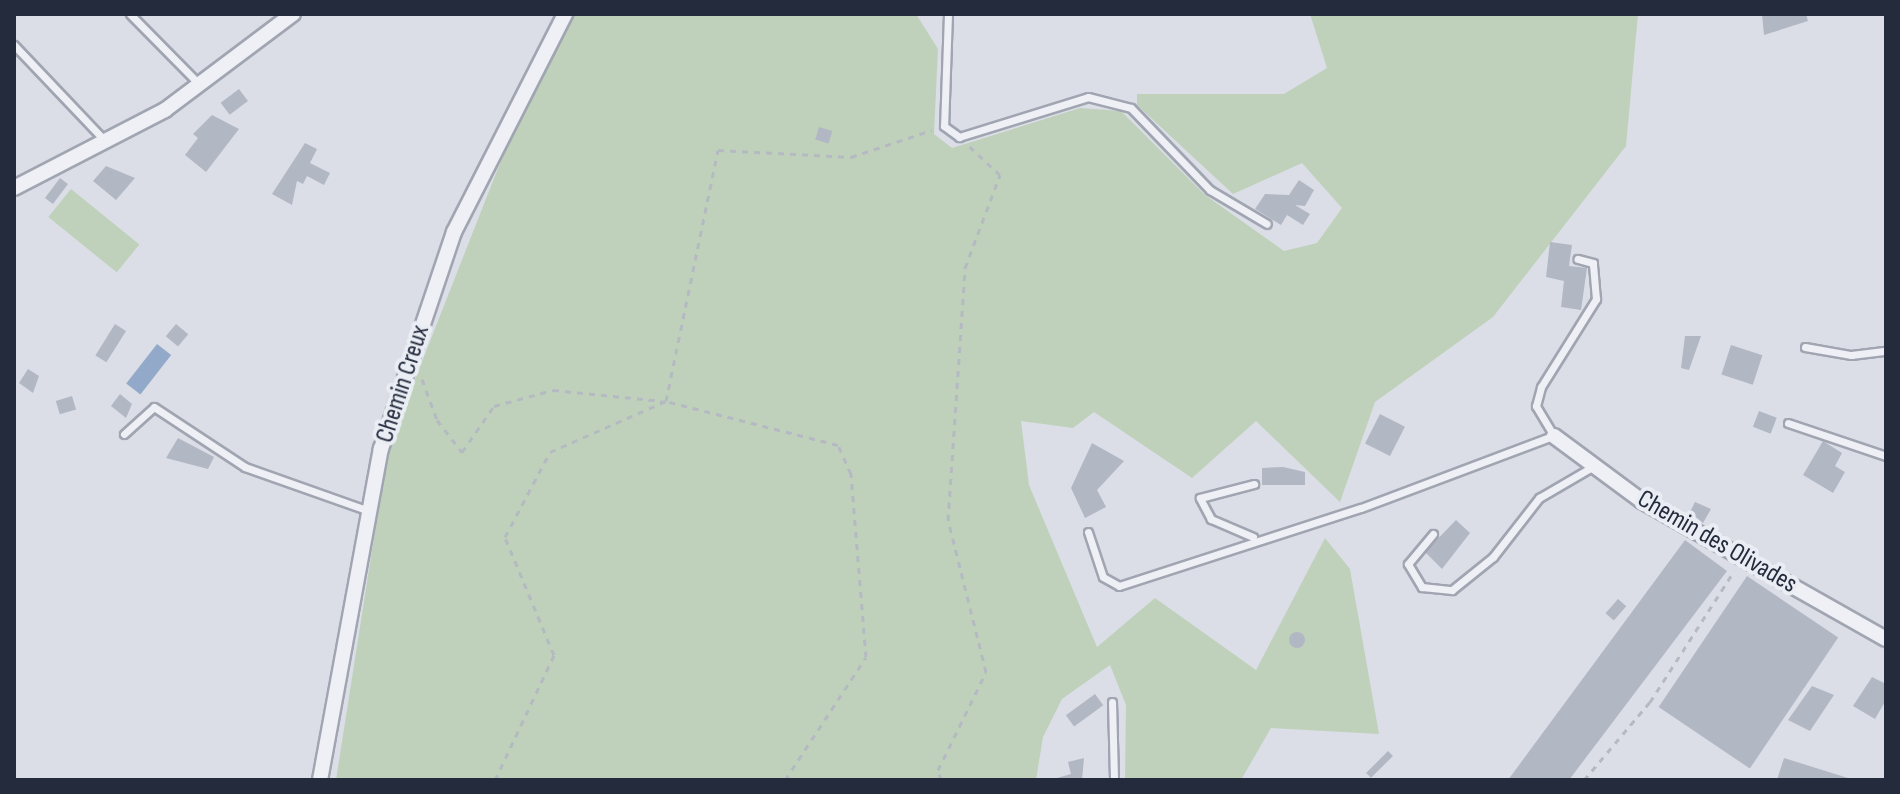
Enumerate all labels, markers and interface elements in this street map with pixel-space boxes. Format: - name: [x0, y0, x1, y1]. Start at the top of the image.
- street label: Chemin Creux: [369, 321, 437, 447]
- street label: Chemin des Olivades: [1632, 484, 1802, 600]

